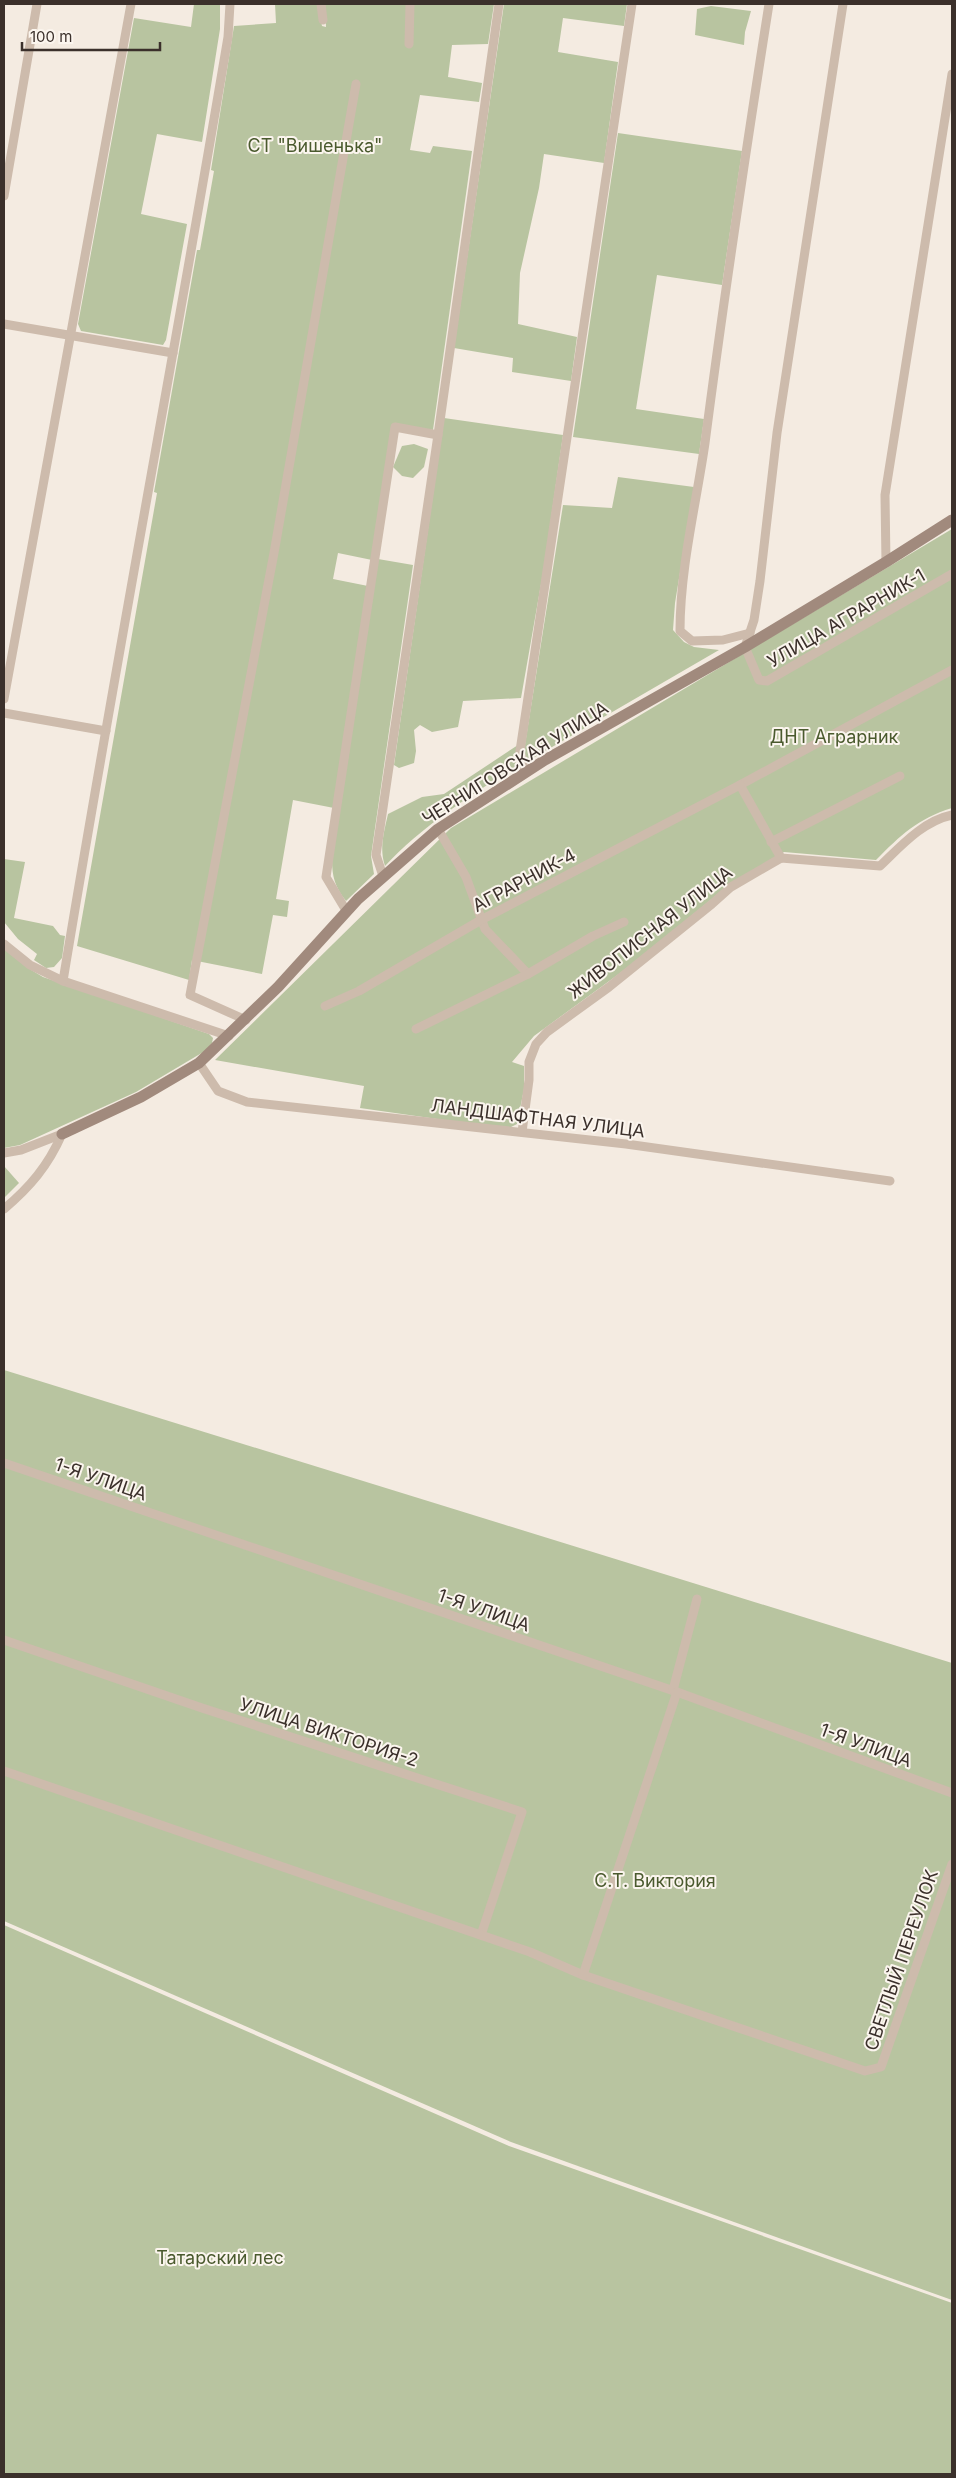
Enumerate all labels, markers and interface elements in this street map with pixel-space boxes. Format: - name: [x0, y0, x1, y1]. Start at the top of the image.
- scale bar: [22, 20, 160, 52]
- text: 100 m: [30, 27, 72, 46]
- park label: СТ "Вишенька": [248, 135, 382, 156]
- street label: УЛИЦА АГРАРНИК-1: [763, 564, 929, 672]
- street label: ЧЕРНИГОВСКАЯ УЛИЦА: [418, 697, 612, 829]
- park label: ДНТ Аграрник: [770, 726, 899, 747]
- street label: АГРАРНИК-4: [469, 844, 579, 916]
- street label: ЖИВОПИСНАЯ УЛИЦА: [564, 861, 736, 1003]
- street label: ЛАНДШАФТНАЯ УЛИЦА: [430, 1094, 646, 1142]
- street label: 1-Я УЛИЦА: [52, 1453, 150, 1505]
- street label: 1-Я УЛИЦА: [435, 1584, 533, 1636]
- street label: УЛИЦА ВИКТОРИЯ-2: [237, 1693, 421, 1771]
- street label: 1-Я УЛИЦА: [817, 1719, 915, 1771]
- street label: СВЕТЛЫЙ ПЕРЕУЛОК: [859, 1866, 942, 2053]
- park label: С.Т. Виктория: [594, 1870, 716, 1891]
- park label: Татарский лес: [156, 2247, 284, 2268]

